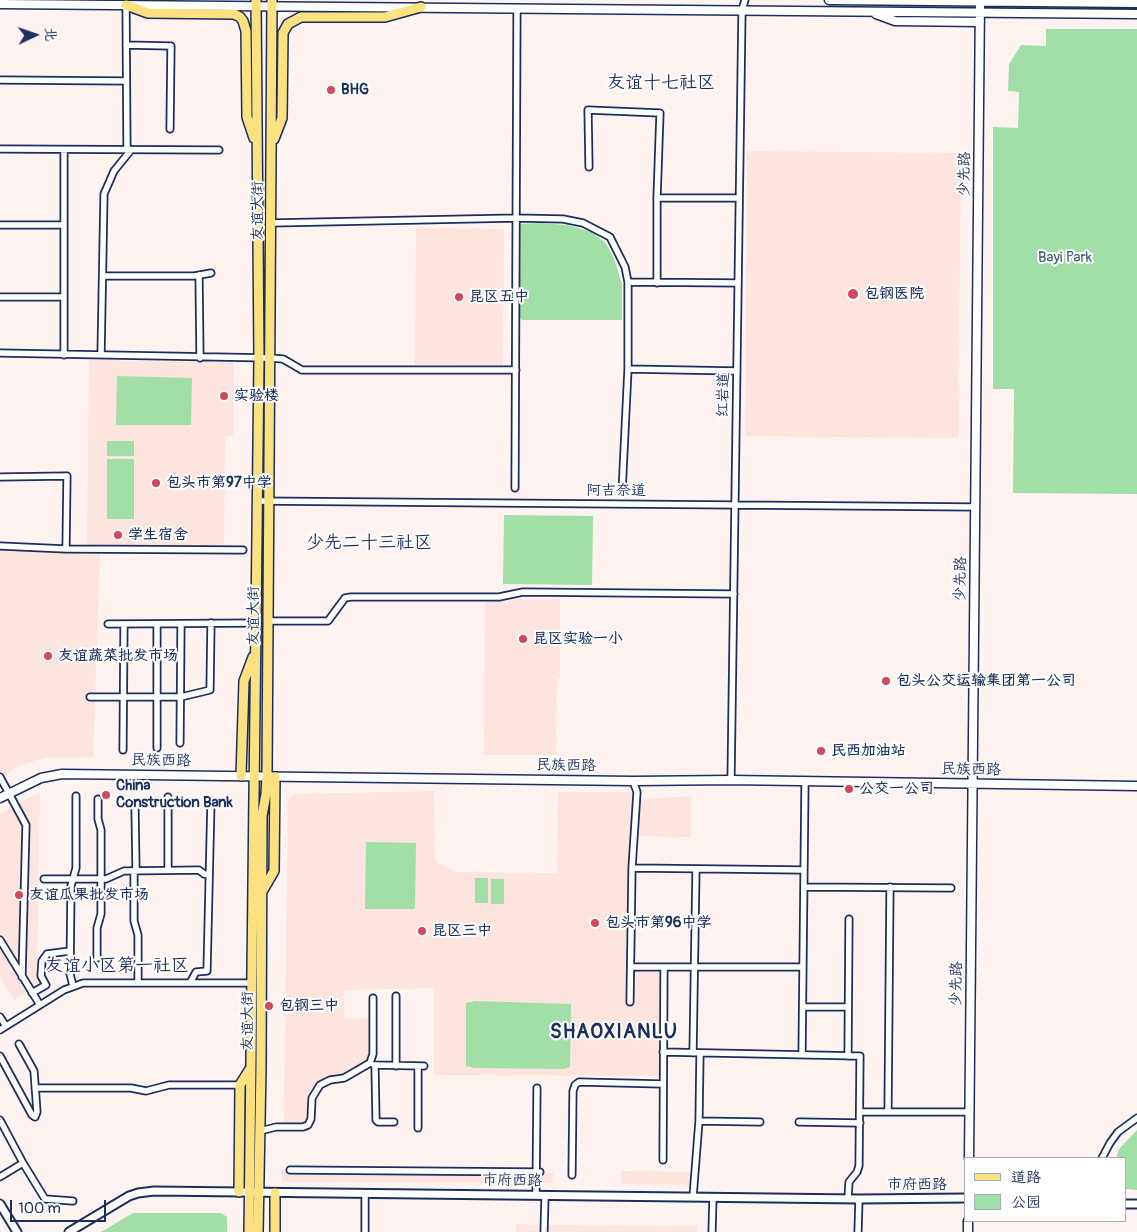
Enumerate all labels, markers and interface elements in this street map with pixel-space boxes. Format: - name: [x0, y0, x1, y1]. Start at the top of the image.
- north arrow: [10, 10, 60, 60]
- text: 北: [42, 27, 59, 42]
- district label: 友谊十七社区: [607, 72, 715, 94]
- place label: BHG: [341, 81, 369, 99]
- marker: BHG: [325, 84, 337, 96]
- street label: 少先路: [956, 151, 974, 197]
- street label: 友谊大街: [249, 181, 267, 241]
- park label: Bayi Park: [1038, 249, 1092, 267]
- place label: 包钢医院: [864, 285, 924, 303]
- marker: 包钢医院: [846, 287, 860, 301]
- place label: 昆区五中: [469, 288, 529, 306]
- marker: 昆区五中: [453, 291, 465, 303]
- street label: 红岩道: [715, 372, 733, 418]
- place label: 实验楼: [234, 387, 279, 405]
- marker: 实验楼: [218, 390, 230, 402]
- place label: 包头市第97中学: [166, 474, 272, 492]
- marker: 包头市第97中学: [150, 477, 162, 489]
- street label: 阿吉奈道: [586, 482, 646, 500]
- place label: 学生宿舍: [128, 526, 188, 544]
- marker: 学生宿舍: [112, 529, 124, 541]
- district label: 少先二十三社区: [306, 532, 432, 554]
- street label: 少先路: [952, 556, 970, 602]
- street label: 友谊大街: [245, 586, 263, 646]
- place label: 昆区实验一小: [533, 630, 623, 648]
- marker: 昆区实验一小: [517, 633, 529, 645]
- place label: 友谊蔬菜批发市场: [58, 647, 178, 665]
- marker: 友谊蔬菜批发市场: [42, 650, 54, 662]
- place label: 包头公交运输集团第一公司: [896, 672, 1076, 690]
- marker: 包头公交运输集团第一公司: [880, 675, 892, 687]
- place label: 民西加油站: [831, 742, 906, 760]
- marker: 民西加油站: [815, 745, 827, 757]
- street label: 民族西路: [131, 751, 191, 771]
- street label: 民族西路: [536, 756, 596, 776]
- street label: 民族西路: [941, 760, 1001, 780]
- place label: China Construction Bank: [116, 777, 233, 812]
- place label: 公交一公司: [859, 780, 934, 798]
- marker: 公交一公司: [843, 783, 855, 795]
- marker: China Construction Bank: [100, 789, 112, 801]
- place label: 友谊瓜果批发市场: [29, 886, 149, 904]
- marker: 友谊瓜果批发市场: [13, 889, 25, 901]
- place label: 包头市第96中学: [605, 914, 711, 932]
- marker: 包头市第96中学: [589, 917, 601, 929]
- place label: 昆区三中: [432, 922, 492, 940]
- marker: 昆区三中: [416, 925, 428, 937]
- district label: 友谊小区第一社区: [45, 955, 189, 977]
- street label: 少先路: [948, 961, 966, 1007]
- street label: 友谊大街: [239, 991, 257, 1051]
- place label: 包钢三中: [279, 997, 339, 1015]
- marker: 包钢三中: [263, 1000, 275, 1012]
- district label: SHAOXIANLU: [549, 1021, 679, 1045]
- legend: [964, 1157, 1127, 1222]
- text: 道路: [1011, 1168, 1041, 1187]
- street label: 市府西路: [482, 1171, 542, 1191]
- street label: 市府西路: [887, 1176, 947, 1194]
- scale bar: [12, 1190, 109, 1222]
- text: 公园: [1011, 1193, 1041, 1212]
- text: 100 m: [18, 1199, 61, 1218]

